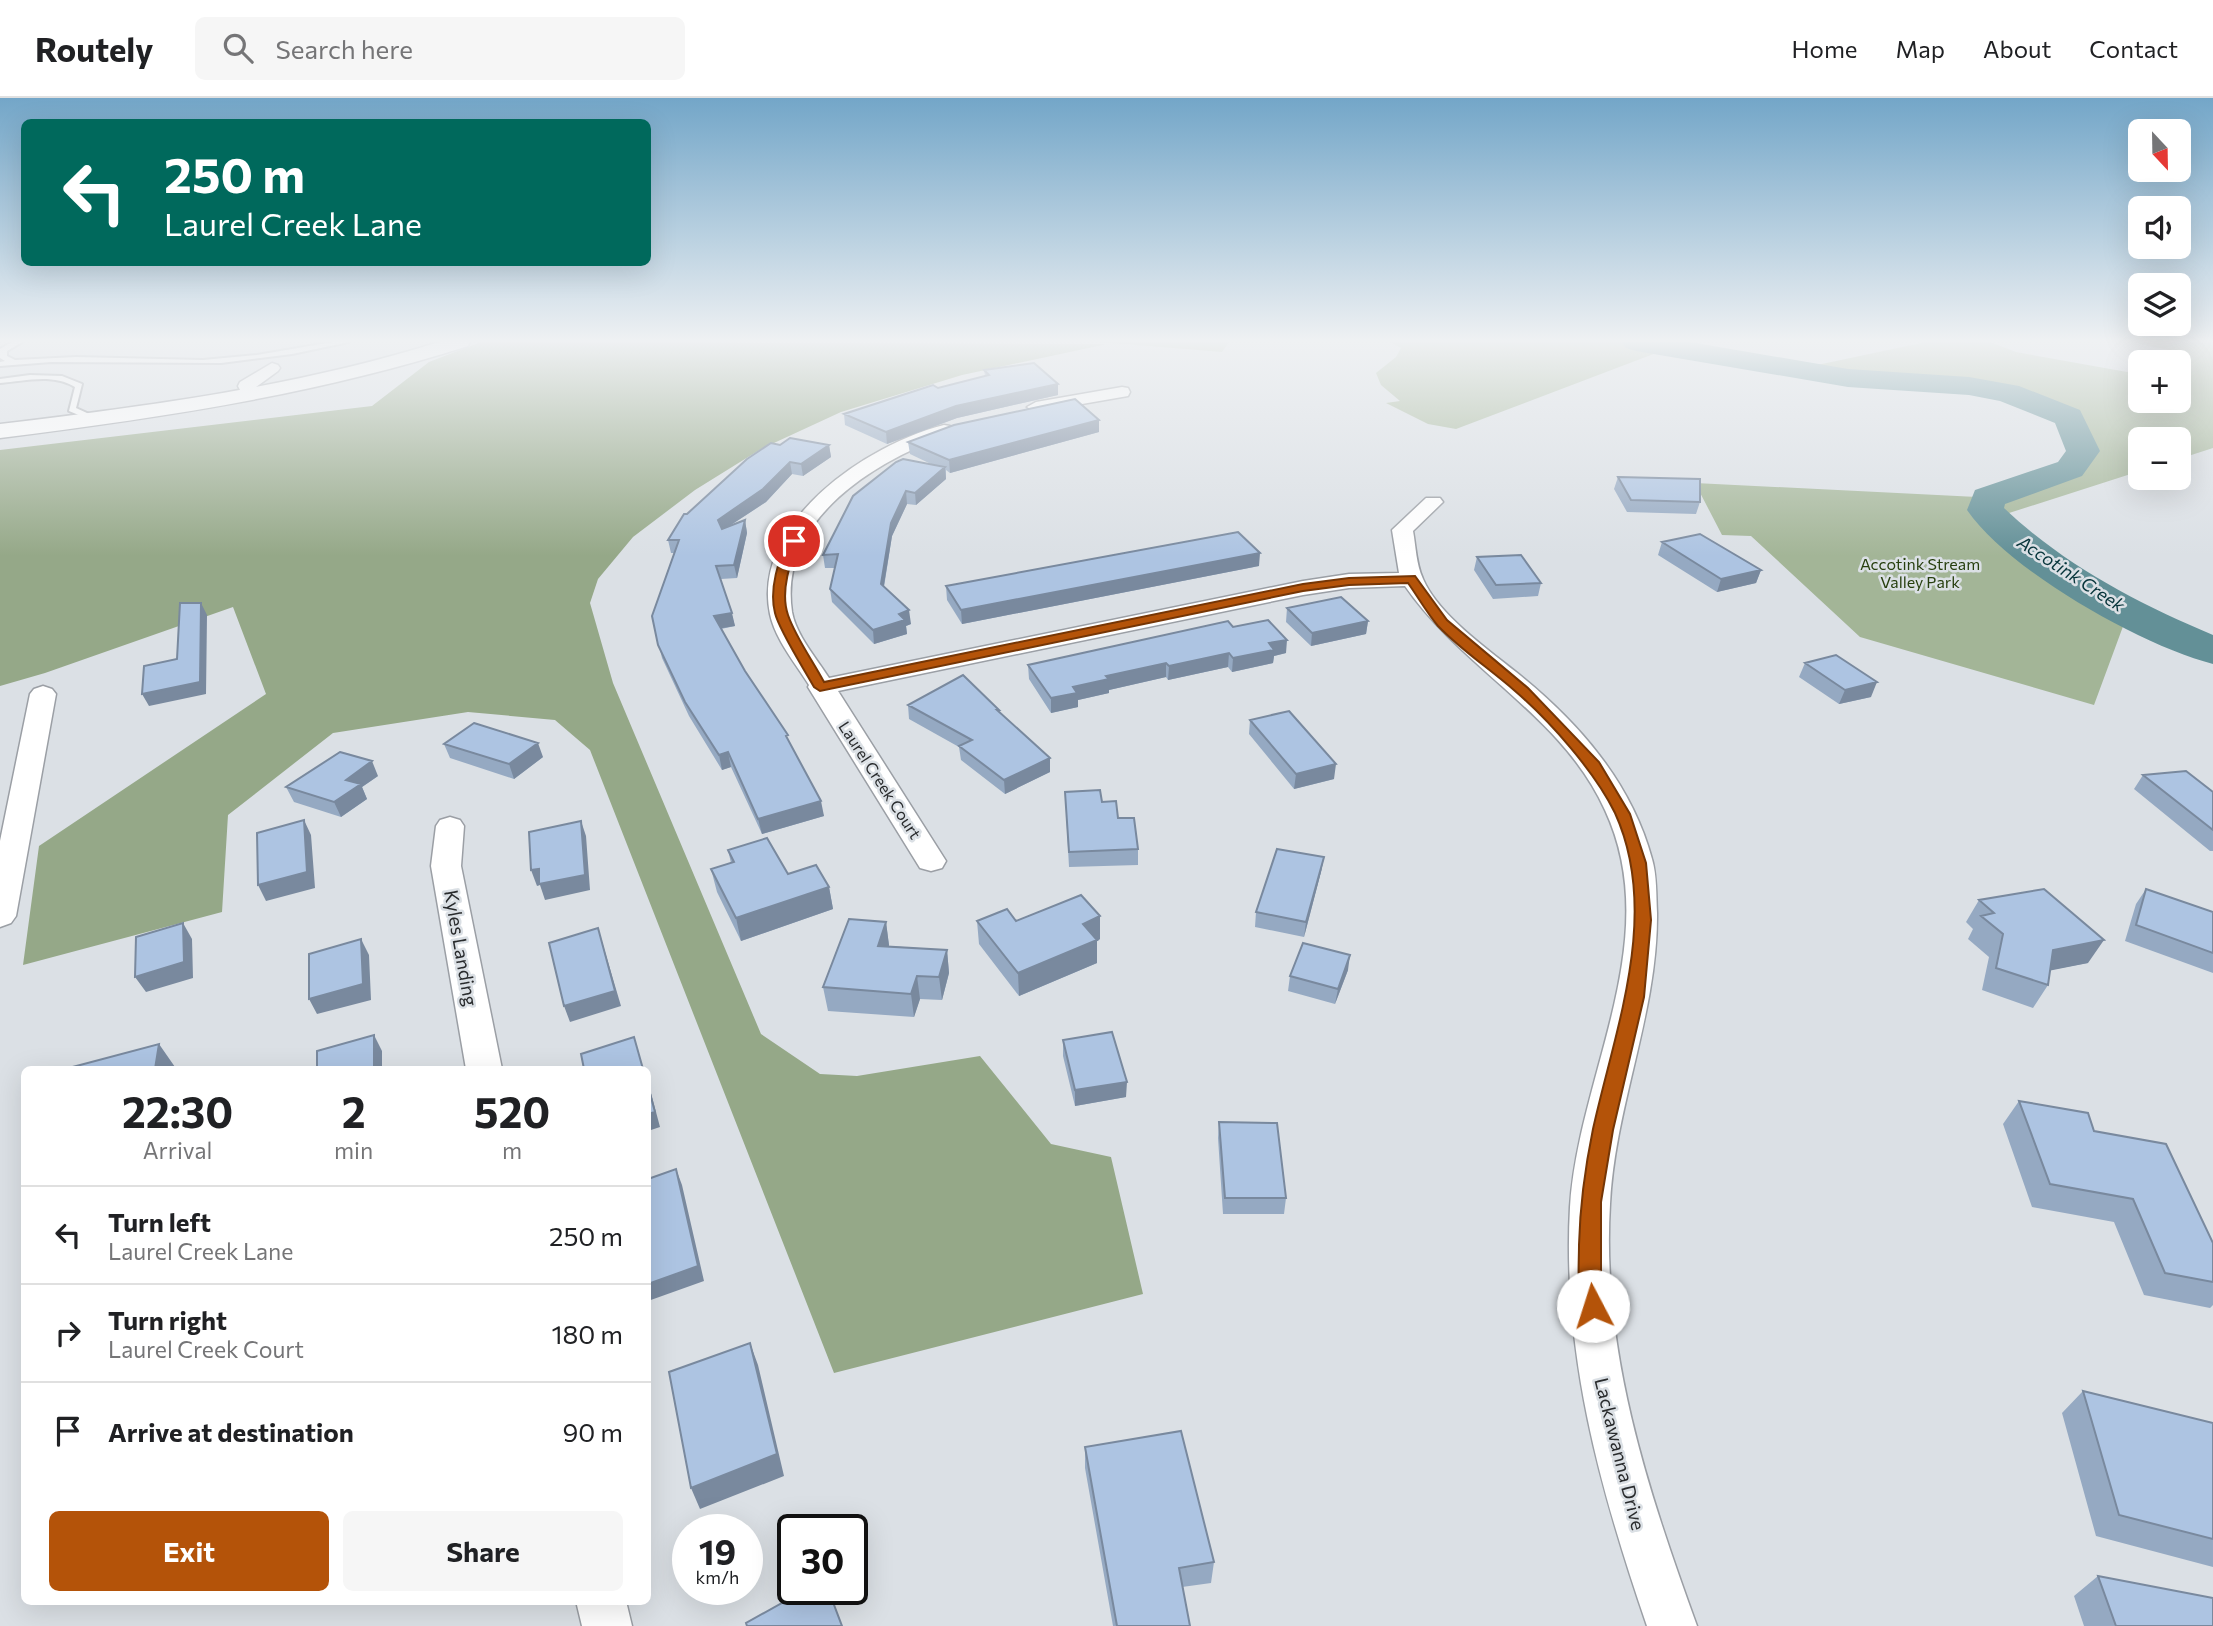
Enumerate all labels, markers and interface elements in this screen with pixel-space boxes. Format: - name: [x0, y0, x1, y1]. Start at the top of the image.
- search box: [195, 17, 685, 80]
- text: Routely: [35, 28, 153, 69]
- icon: search: [219, 29, 257, 67]
- text: Search here: [275, 33, 413, 64]
- text: Home: [1792, 34, 1858, 63]
- text: Map: [1896, 34, 1945, 63]
- text: About: [1983, 34, 2051, 63]
- text: Contact: [2089, 34, 2178, 63]
- north arrow: [2128, 119, 2191, 182]
- map controls: [2128, 119, 2191, 490]
- text: 250 m: [164, 143, 305, 203]
- icon: left: [49, 147, 140, 238]
- button: sound: [2128, 196, 2191, 259]
- text: Laurel Creek Lane: [164, 203, 422, 243]
- button: layers: [2128, 273, 2191, 336]
- button: +: [2128, 350, 2191, 413]
- button: −: [2128, 427, 2191, 490]
- pin: [764, 511, 824, 571]
- icon: arrive: [775, 522, 813, 560]
- water label: Accotink Creek: [2013, 530, 2130, 617]
- park label: Accotink Stream Valley Park: [1860, 554, 1980, 591]
- street label: Laurel Creek Court: [835, 717, 926, 842]
- street label: Kyles Landing: [440, 888, 483, 1008]
- text: 22:30: [122, 1085, 233, 1137]
- text: 2: [342, 1085, 366, 1137]
- text: 520: [474, 1085, 550, 1137]
- text: Arrival: [143, 1136, 212, 1164]
- text: min: [334, 1136, 373, 1164]
- text: m: [502, 1136, 522, 1164]
- text: Turn left: [108, 1206, 211, 1237]
- icon: left: [49, 1216, 87, 1254]
- text: 250 m: [549, 1220, 623, 1251]
- text: Laurel Creek Lane: [108, 1237, 293, 1265]
- position arrow: [1556, 1269, 1630, 1343]
- text: Turn right: [108, 1304, 227, 1335]
- icon: right: [49, 1314, 87, 1352]
- text: 180 m: [551, 1318, 623, 1349]
- text: Laurel Creek Court: [108, 1335, 304, 1363]
- street label: Lackawanna Drive: [1590, 1375, 1651, 1533]
- icon: arrive: [49, 1412, 87, 1450]
- text: Arrive at destination: [108, 1416, 354, 1447]
- text: 90 m: [563, 1416, 623, 1447]
- button: Exit: [49, 1511, 329, 1591]
- button: Share: [343, 1511, 623, 1591]
- speed limit sign: 30: [777, 1514, 868, 1605]
- text: 19: [699, 1529, 736, 1572]
- text: km/h: [696, 1566, 739, 1588]

